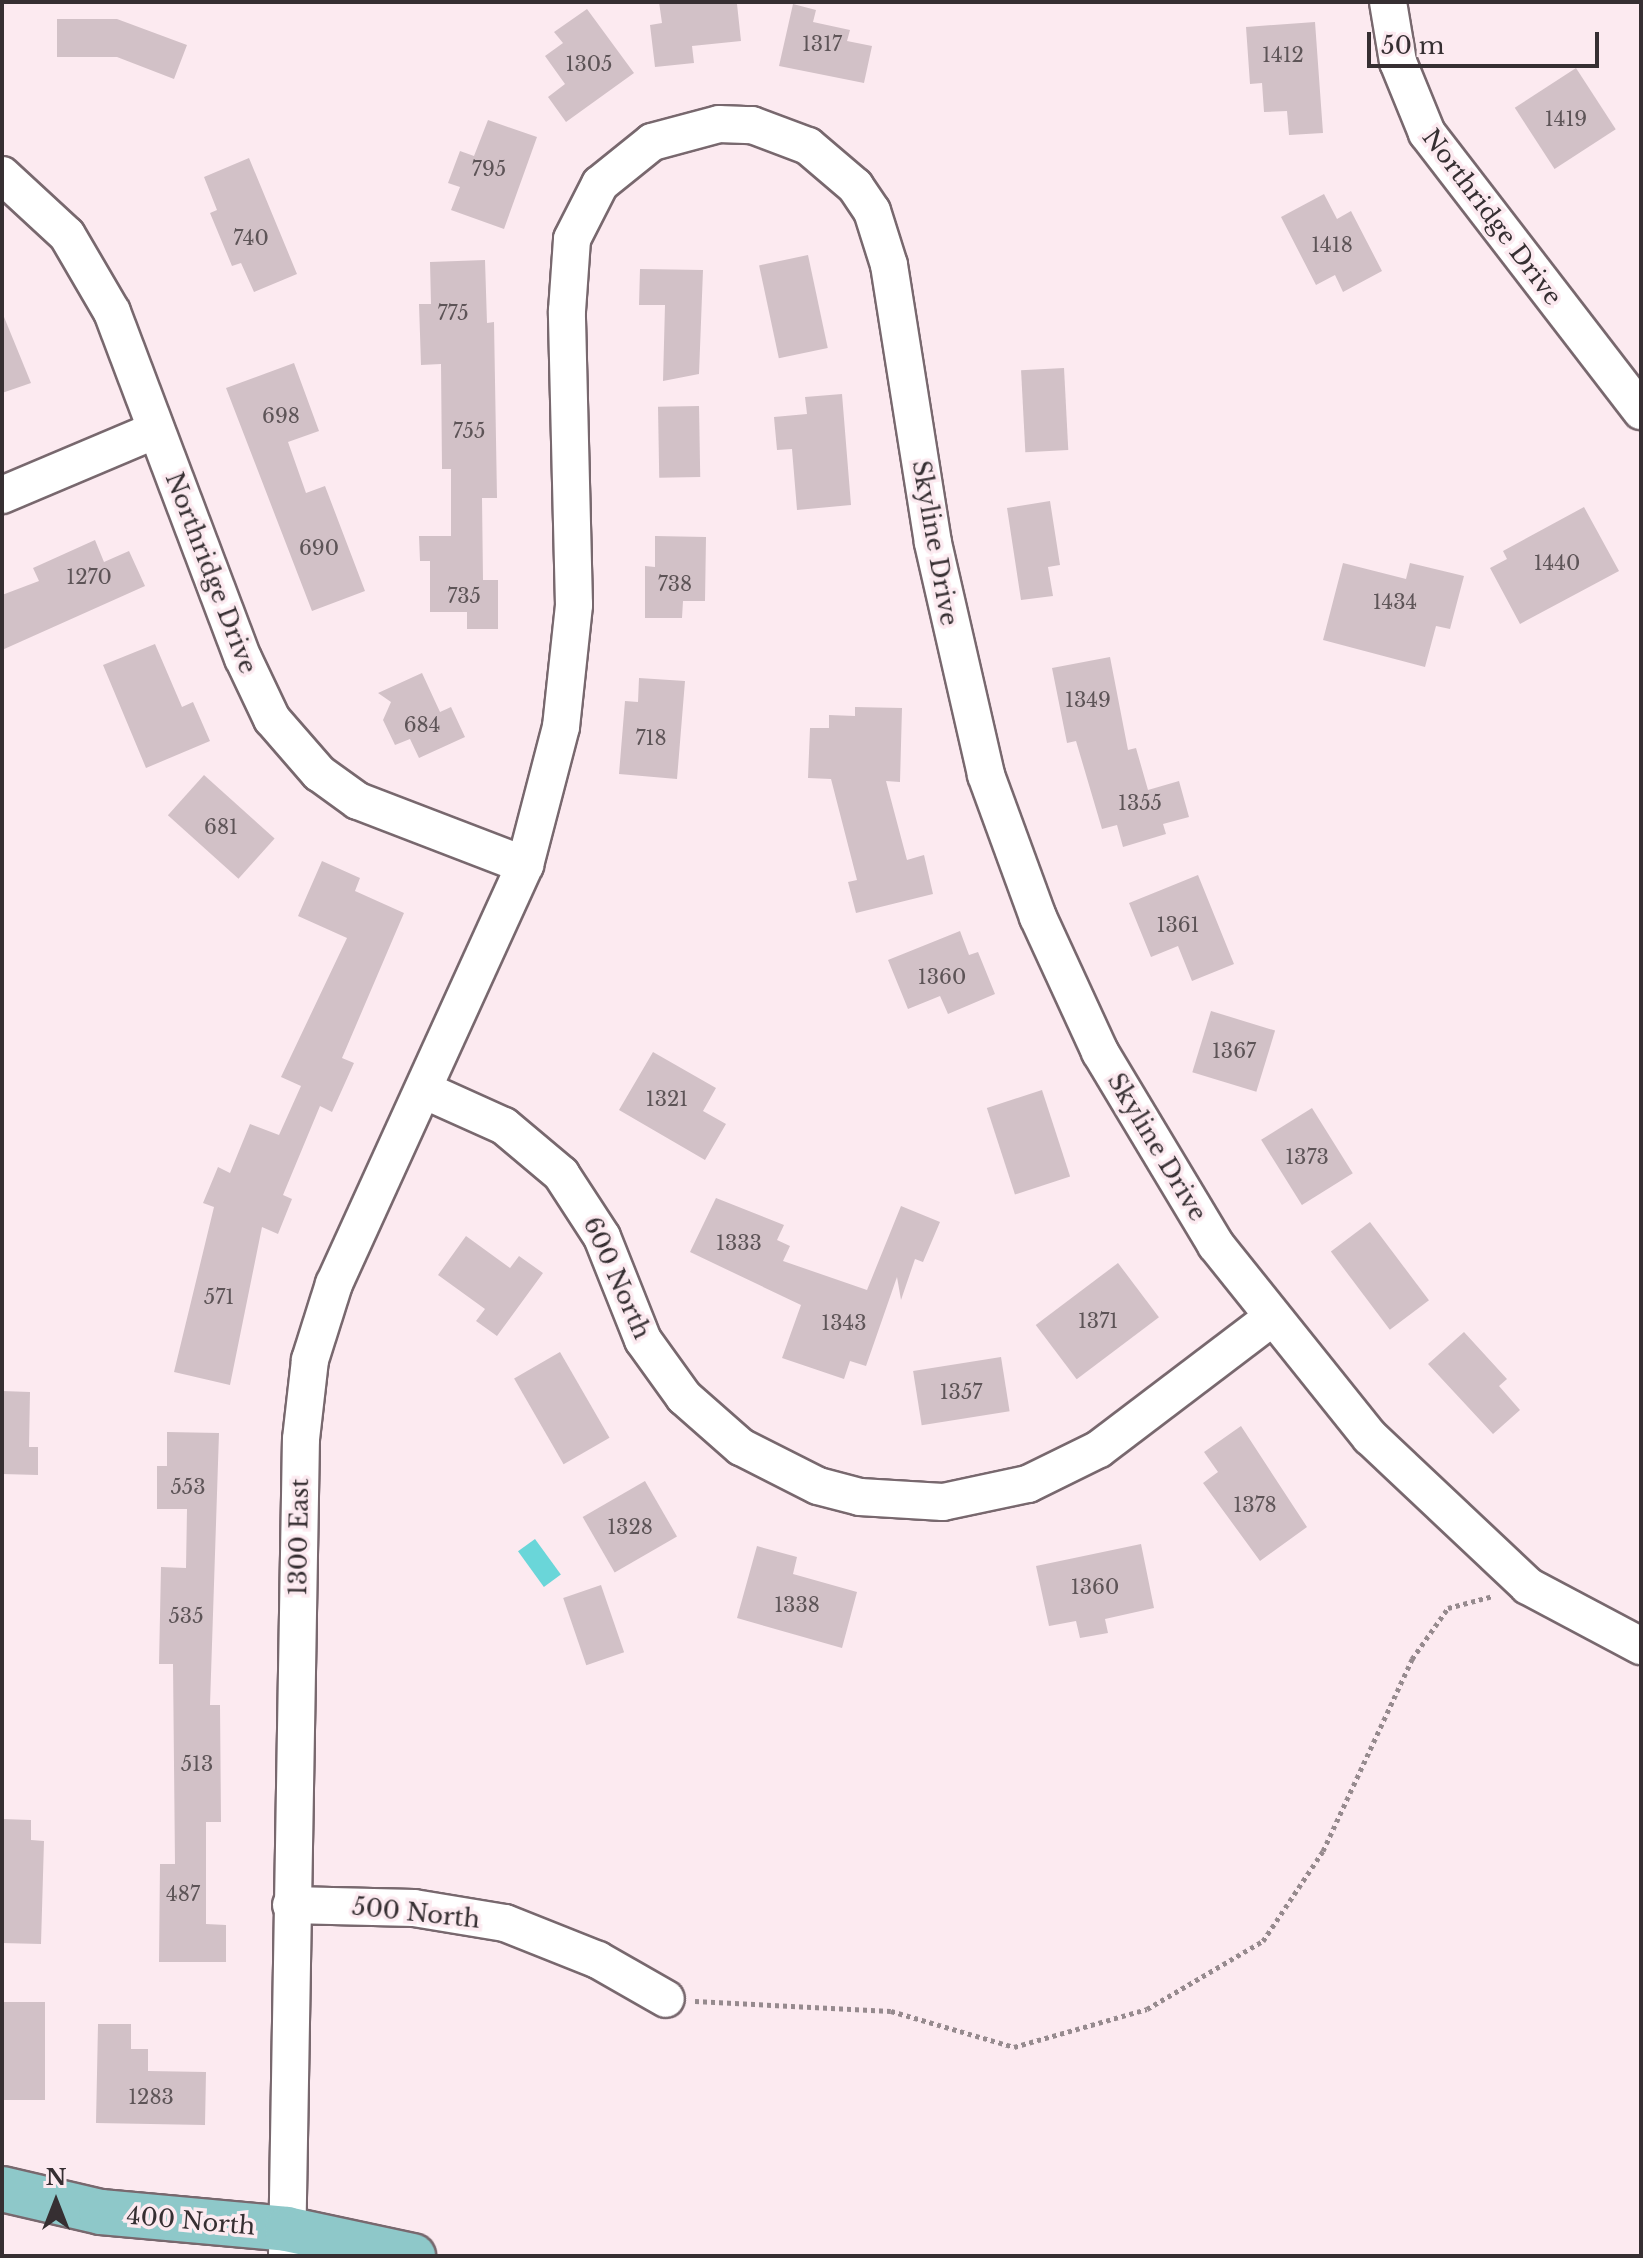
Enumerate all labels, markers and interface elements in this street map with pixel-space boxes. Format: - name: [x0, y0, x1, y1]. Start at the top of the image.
- scale bar: [1371, 16, 1603, 66]
- text: 50 m: [1381, 31, 1444, 60]
- house number: 1317: [802, 32, 842, 56]
- house number: 1412: [1262, 43, 1304, 67]
- house number: 1305: [566, 52, 612, 76]
- house number: 1419: [1545, 107, 1587, 131]
- street label: Northridge Drive: [1416, 123, 1568, 311]
- house number: 795: [472, 157, 506, 181]
- house number: 740: [233, 226, 269, 250]
- house number: 1418: [1311, 233, 1353, 257]
- house number: 775: [437, 301, 469, 325]
- house number: 698: [262, 404, 300, 428]
- house number: 755: [453, 419, 485, 443]
- street label: Skyline Drive: [906, 458, 964, 628]
- street label: Northridge Drive: [159, 468, 263, 678]
- house number: 690: [299, 536, 339, 560]
- house number: 1440: [1534, 551, 1580, 575]
- house number: 1270: [66, 565, 112, 589]
- house number: 738: [658, 572, 692, 596]
- house number: 735: [447, 584, 481, 608]
- house number: 1434: [1373, 590, 1417, 614]
- house number: 1349: [1065, 688, 1111, 712]
- house number: 684: [404, 713, 440, 737]
- house number: 718: [635, 726, 667, 750]
- house number: 1355: [1118, 791, 1162, 815]
- house number: 681: [204, 815, 238, 839]
- house number: 1361: [1156, 913, 1200, 937]
- house number: 1360: [918, 965, 966, 989]
- house number: 1367: [1212, 1039, 1256, 1063]
- street label: Skyline Drive: [1102, 1068, 1212, 1226]
- house number: 1321: [646, 1087, 688, 1111]
- house number: 1373: [1285, 1145, 1329, 1169]
- street label: 600 North: [577, 1213, 657, 1343]
- house number: 1333: [716, 1231, 762, 1255]
- house number: 571: [204, 1285, 234, 1309]
- house number: 1371: [1078, 1309, 1118, 1333]
- house number: 1343: [821, 1311, 867, 1335]
- house number: 1357: [940, 1380, 982, 1404]
- house number: 553: [170, 1475, 206, 1499]
- street label: 1300 East: [284, 1478, 314, 1596]
- house number: 1378: [1233, 1493, 1277, 1517]
- house number: 1328: [607, 1515, 653, 1539]
- house number: 1360: [1071, 1575, 1119, 1599]
- house number: 1338: [774, 1593, 820, 1617]
- house number: 535: [168, 1604, 204, 1628]
- house number: 513: [181, 1752, 213, 1776]
- house number: 487: [166, 1882, 200, 1906]
- street label: 500 North: [351, 1892, 481, 1934]
- house number: 1283: [128, 2085, 174, 2109]
- north arrow: [16, 2162, 96, 2242]
- text: N: [46, 2164, 66, 2191]
- street label: 400 North: [126, 2201, 256, 2241]

